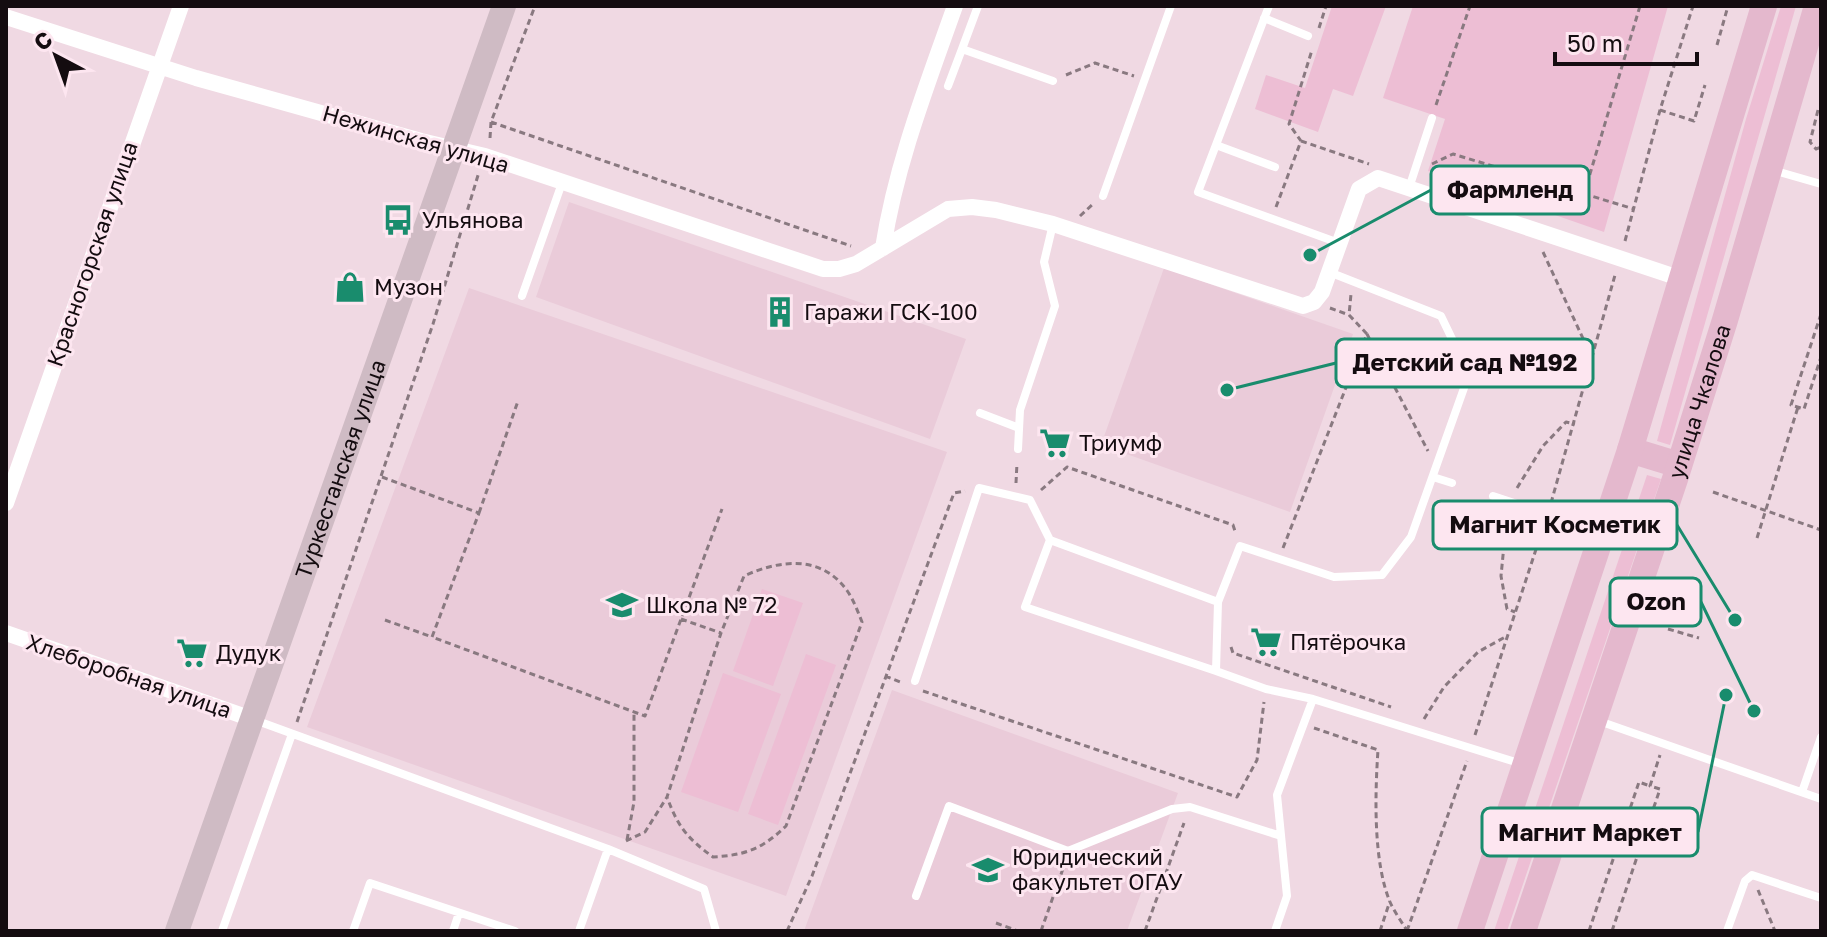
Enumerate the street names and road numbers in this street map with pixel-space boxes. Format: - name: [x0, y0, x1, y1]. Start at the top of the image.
- street label: Нежинская улица: [320, 99, 513, 178]
- street label: Красногорская улица: [40, 138, 143, 370]
- street label: улица Чкалова: [1662, 321, 1736, 482]
- street label: Туркестанская улица: [289, 356, 391, 582]
- street label: Хлеборобная улица: [23, 628, 235, 723]

